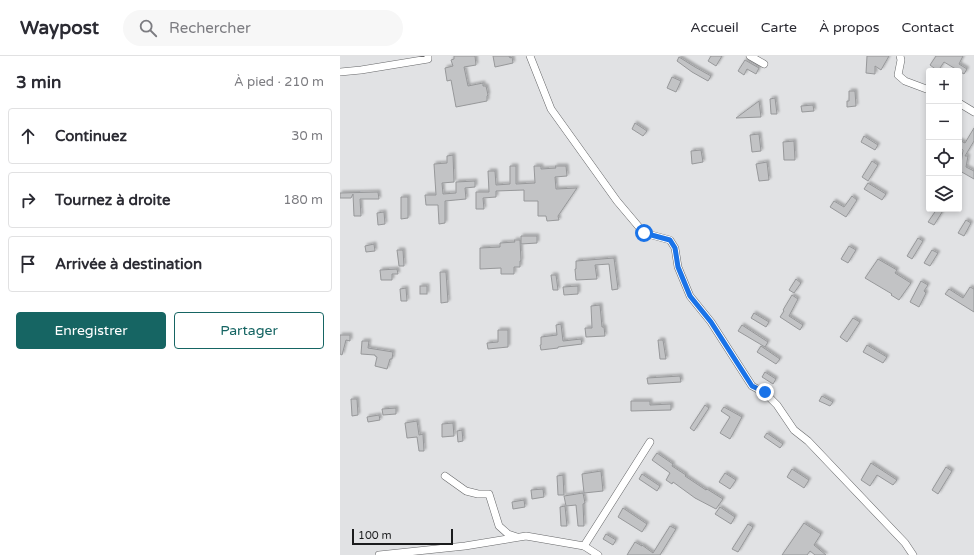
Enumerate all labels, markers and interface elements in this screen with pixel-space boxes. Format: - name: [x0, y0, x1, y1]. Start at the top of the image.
- search box: [123, 10, 403, 46]
- text: Waypost: [20, 17, 99, 39]
- icon: search: [137, 17, 159, 39]
- text: Rechercher: [169, 19, 251, 37]
- text: Accueil: [690, 19, 739, 36]
- text: Carte: [761, 19, 797, 36]
- text: À propos: [819, 19, 880, 36]
- text: Contact: [902, 19, 954, 36]
- map controls: [926, 68, 962, 212]
- button: +: [926, 68, 962, 104]
- text: 3 min: [16, 72, 61, 93]
- text: À pied · 210 m: [234, 74, 324, 90]
- button: −: [926, 104, 962, 140]
- icon: ahead: [17, 125, 39, 147]
- text: Continuez: [55, 127, 127, 145]
- text: 30 m: [291, 128, 323, 144]
- button: locate: [926, 140, 962, 176]
- button: layers: [926, 176, 962, 212]
- icon: right: [17, 189, 39, 211]
- text: Tournez à droite: [55, 191, 170, 209]
- text: 180 m: [283, 192, 323, 208]
- route start: [635, 224, 653, 242]
- icon: arrive: [17, 253, 39, 275]
- text: Arrivée à destination: [55, 255, 202, 273]
- button: Enregistrer: [16, 312, 166, 349]
- button: Partager: [174, 312, 324, 349]
- route end: [756, 383, 774, 401]
- scale bar: [352, 527, 453, 546]
- text: 100 m: [358, 529, 392, 542]

